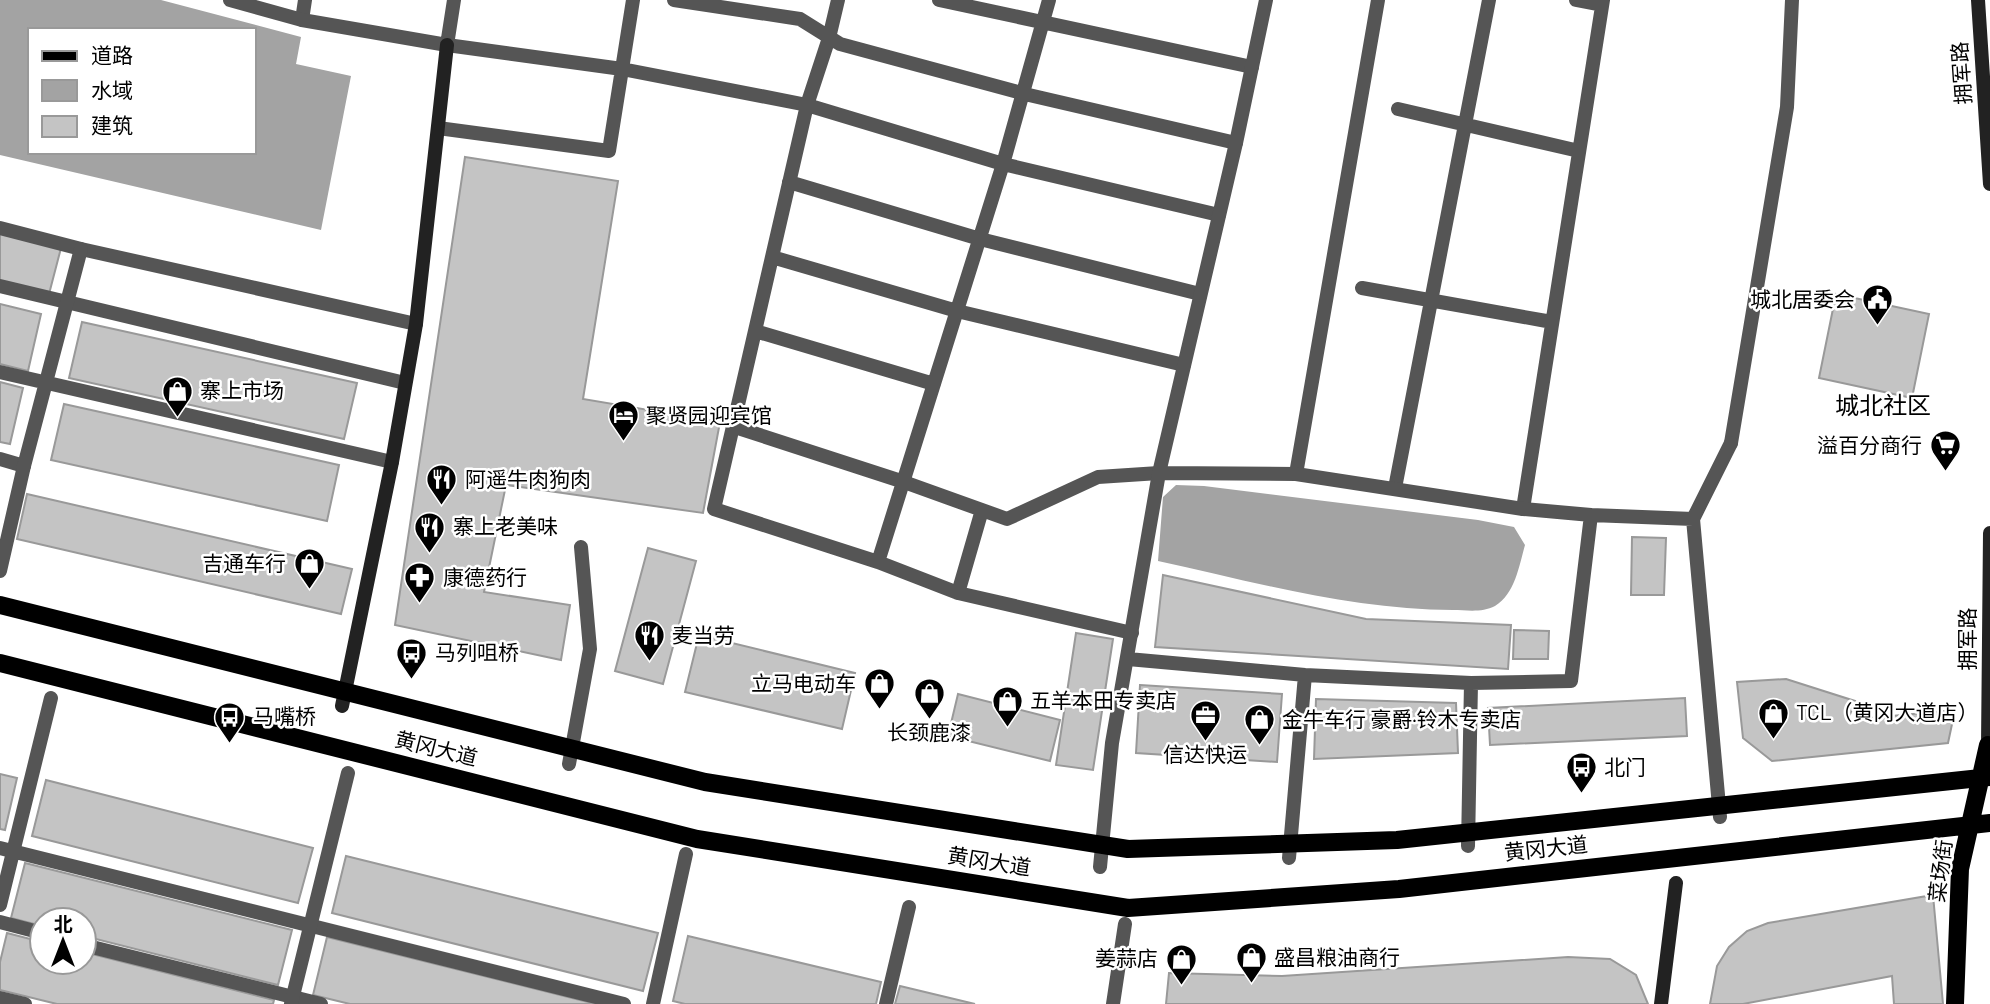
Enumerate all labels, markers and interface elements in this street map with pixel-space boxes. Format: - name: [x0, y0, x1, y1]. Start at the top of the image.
- legend: [28, 28, 256, 154]
- street label: 拥军路: [1946, 41, 1975, 105]
- text: 道路: [91, 42, 133, 67]
- text: 水域: [91, 77, 133, 102]
- text: 建筑: [91, 112, 133, 137]
- public building icon: 城北居委会: [1861, 283, 1895, 327]
- place label: 城北居委会: [1750, 286, 1855, 311]
- shop icon: 寨上市场: [160, 374, 194, 418]
- place label: 寨上市场: [200, 377, 284, 402]
- district label: 城北社区: [1835, 390, 1931, 419]
- hotel icon: 聚贤园迎宾馆: [606, 399, 640, 443]
- place label: 聚贤园迎宾馆: [646, 402, 772, 427]
- supermarket icon: 溢百分商行: [1928, 429, 1962, 473]
- place label: 溢百分商行: [1817, 432, 1922, 457]
- restaurant icon: 阿遥牛肉狗肉: [425, 463, 459, 507]
- place label: 阿遥牛肉狗肉: [465, 466, 591, 491]
- restaurant icon: 寨上老美味: [413, 510, 447, 554]
- place label: 寨上老美味: [453, 513, 558, 538]
- shop icon: 吉通车行: [292, 547, 326, 591]
- place label: 吉通车行: [202, 550, 286, 575]
- pharmacy icon: 康德药行: [403, 561, 437, 605]
- place label: 康德药行: [443, 564, 527, 589]
- street label: 拥军路: [1954, 608, 1979, 671]
- restaurant icon: 麦当劳: [632, 619, 666, 663]
- place label: 麦当劳: [672, 622, 735, 647]
- bus stop icon: 马列咀桥: [395, 636, 429, 680]
- place label: 马列咀桥: [435, 639, 519, 664]
- shop icon: 立马电动车: [862, 667, 896, 711]
- place label: 立马电动车: [751, 670, 856, 695]
- shop icon: 长颈鹿漆: [912, 676, 946, 720]
- shop icon: 五羊本田专卖店: [990, 684, 1024, 728]
- place label: 五羊本田专卖店: [1030, 687, 1177, 712]
- shop icon: TCL（黄冈大道店）: [1756, 696, 1790, 740]
- office icon: 信达快运: [1188, 698, 1222, 742]
- place label: TCL（黄冈大道店）: [1796, 699, 1979, 724]
- bus stop icon: 马嘴桥: [213, 700, 247, 744]
- place label: 马嘴桥: [253, 703, 316, 728]
- shop icon: 金牛车行 豪爵·铃木专卖店: [1242, 703, 1276, 747]
- place label: 金牛车行 豪爵·铃木专卖店: [1282, 706, 1522, 731]
- place label: 长颈鹿漆: [887, 719, 971, 744]
- street label: 黄冈大道: [393, 725, 480, 770]
- place label: 信达快运: [1163, 741, 1247, 766]
- bus stop icon: 北门: [1564, 751, 1598, 795]
- place label: 北门: [1604, 754, 1646, 779]
- street label: 黄冈大道: [1503, 831, 1589, 864]
- street label: 菜场街: [1923, 838, 1956, 904]
- street label: 黄冈大道: [946, 842, 1033, 879]
- north arrow: [28, 906, 98, 976]
- text: 北: [53, 912, 73, 935]
- shop icon: 盛昌粮油商行: [1234, 941, 1268, 985]
- shop icon: 姜蒜店: [1164, 942, 1198, 986]
- place label: 盛昌粮油商行: [1274, 944, 1400, 969]
- place label: 姜蒜店: [1095, 945, 1158, 970]

